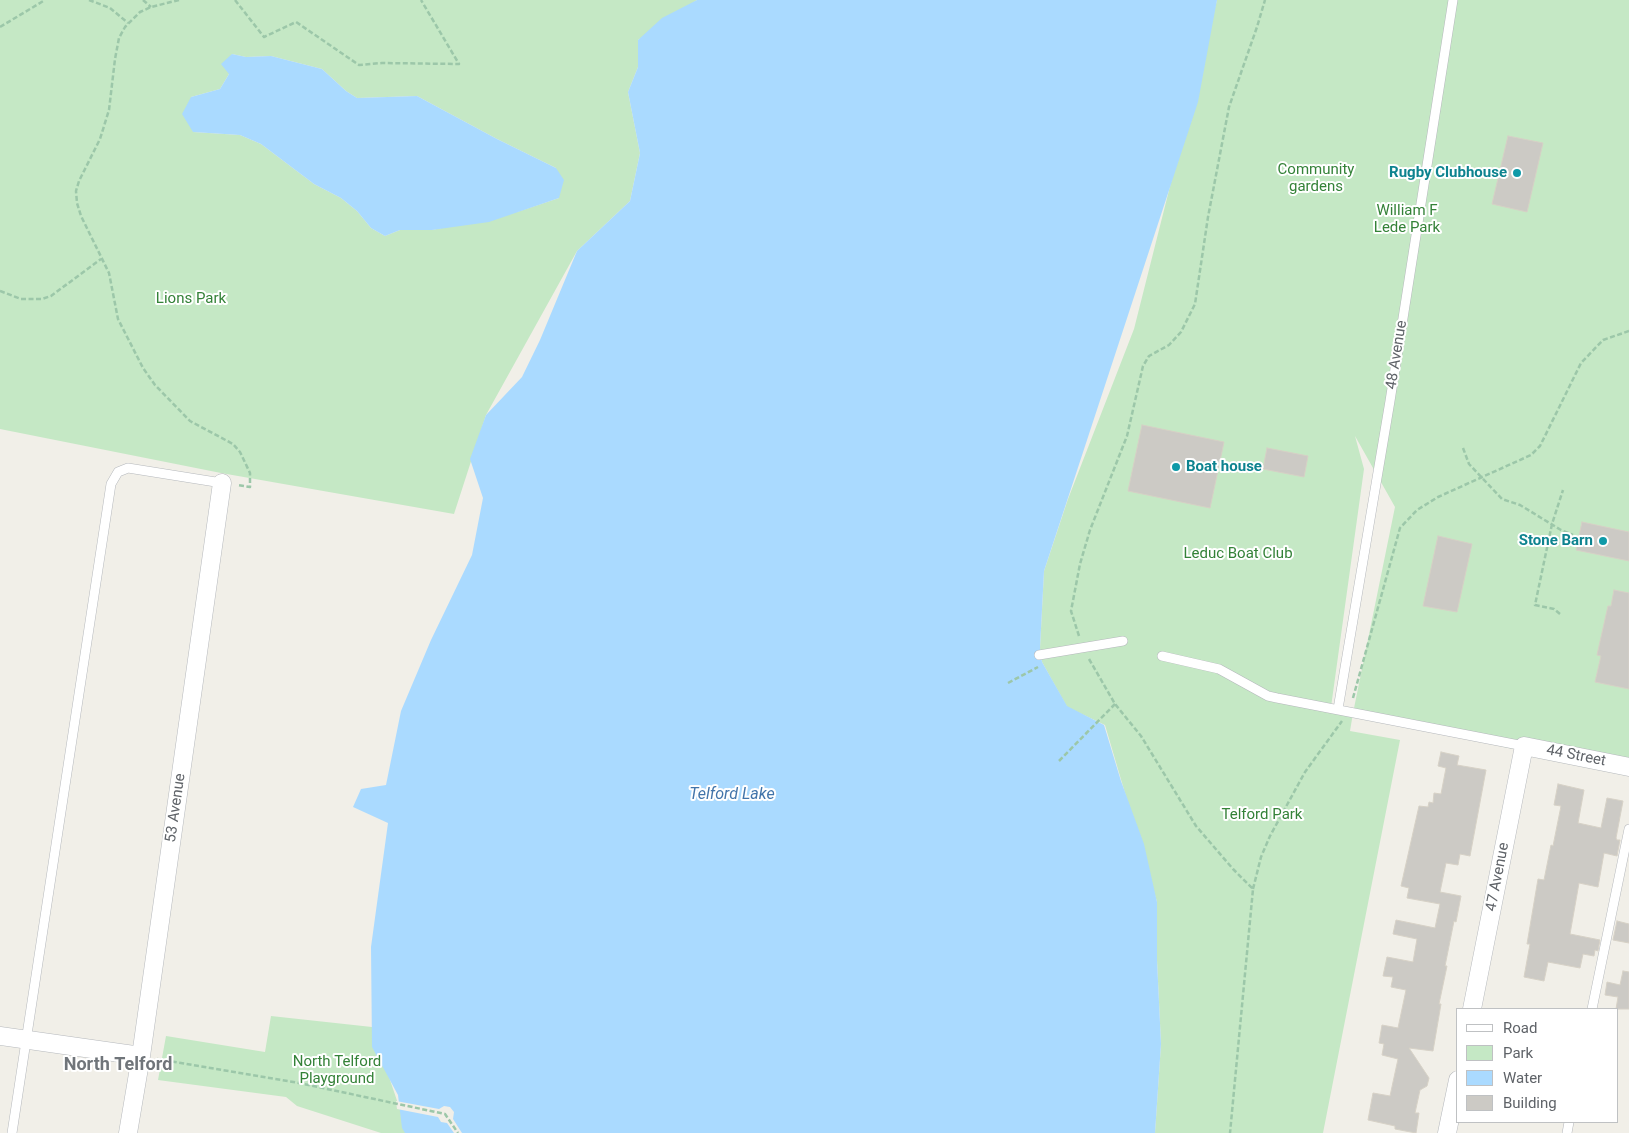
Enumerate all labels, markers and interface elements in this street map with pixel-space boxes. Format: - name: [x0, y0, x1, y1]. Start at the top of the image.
- park label: Community gardens: [1278, 161, 1354, 196]
- place label: Rugby Clubhouse: [1389, 164, 1507, 182]
- marker: Rugby Clubhouse: [1511, 167, 1523, 179]
- park label: William F Lede Park: [1374, 202, 1440, 237]
- park label: Lions Park: [156, 290, 226, 308]
- street label: 48 Avenue: [1383, 319, 1411, 391]
- place label: Boat house: [1186, 458, 1262, 476]
- marker: Boat house: [1170, 461, 1182, 473]
- place label: Stone Barn: [1519, 532, 1593, 550]
- marker: Stone Barn: [1597, 535, 1609, 547]
- park label: Leduc Boat Club: [1183, 545, 1293, 563]
- street label: 44 Street: [1545, 741, 1607, 771]
- street label: 53 Avenue: [162, 772, 190, 844]
- water label: Telford Lake: [689, 785, 775, 805]
- park label: Telford Park: [1222, 806, 1302, 824]
- street label: 47 Avenue: [1483, 841, 1513, 913]
- legend: [1456, 1008, 1619, 1123]
- text: Road: [1503, 1019, 1537, 1037]
- text: Park: [1503, 1044, 1533, 1062]
- park label: North Telford Playground: [293, 1053, 381, 1088]
- district label: North Telford: [64, 1054, 172, 1076]
- text: Water: [1503, 1069, 1542, 1087]
- text: Building: [1503, 1094, 1557, 1112]

